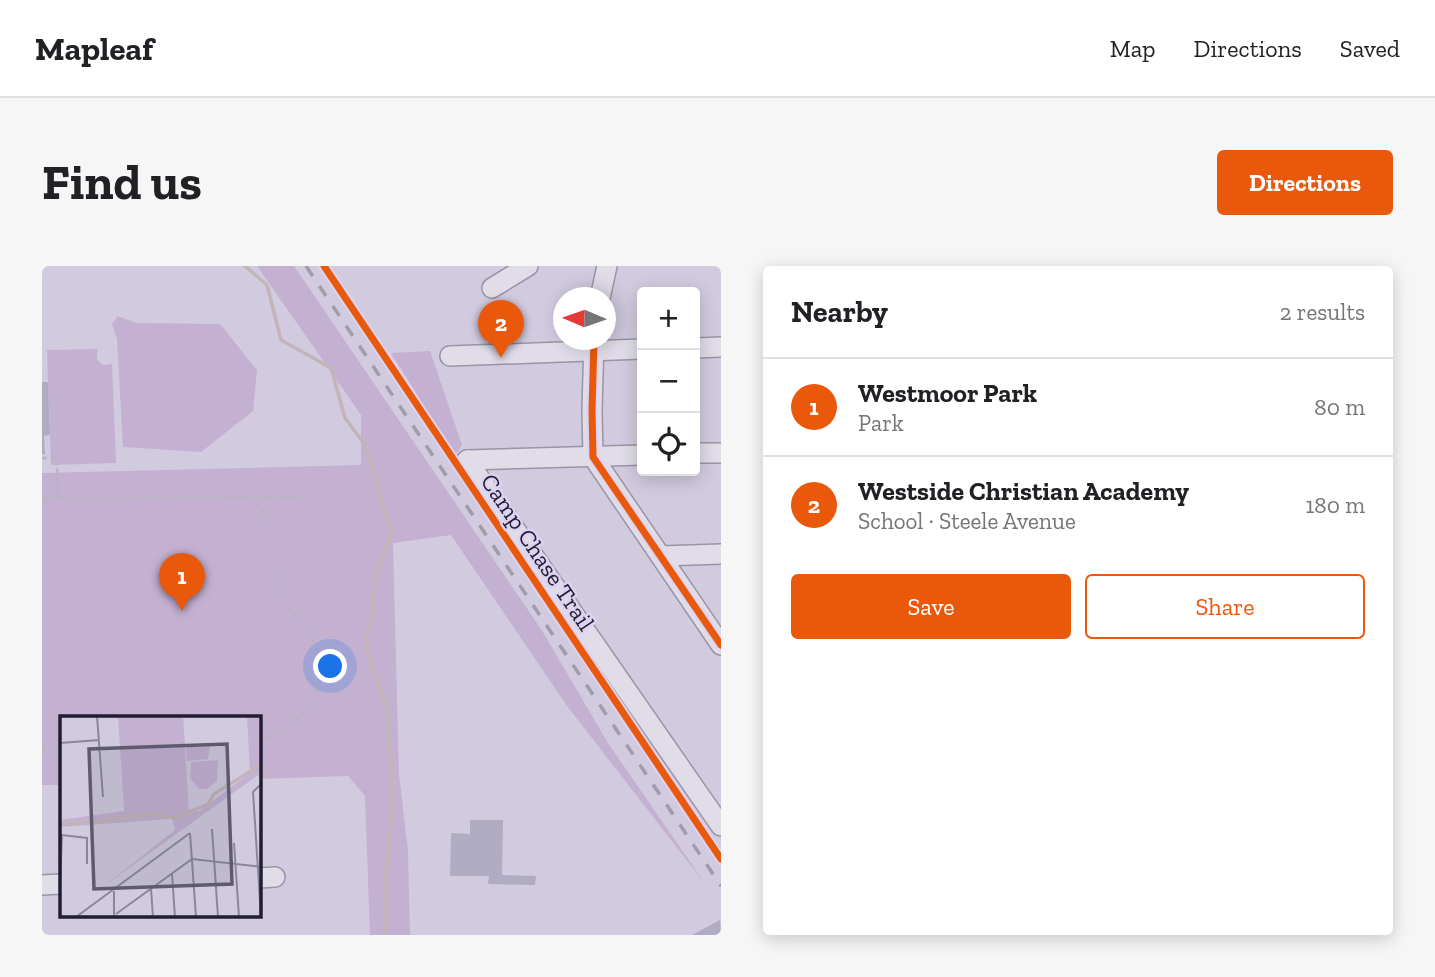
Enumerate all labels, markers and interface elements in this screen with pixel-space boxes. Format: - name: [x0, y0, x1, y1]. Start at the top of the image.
- text: Mapleaf: [35, 29, 153, 68]
- text: Map: [1110, 34, 1156, 63]
- text: Directions: [1194, 34, 1302, 63]
- text: Saved: [1340, 34, 1400, 63]
- button: Directions: [1217, 150, 1393, 215]
- text: Find us: [42, 153, 202, 212]
- north arrow: [553, 287, 616, 350]
- map controls: [637, 287, 700, 476]
- button: +: [637, 287, 700, 350]
- text: Nearby: [791, 294, 888, 330]
- text: 2 results: [1280, 298, 1365, 326]
- pin: 2: [478, 300, 524, 358]
- button: −: [637, 350, 700, 413]
- text: Westmoor Park: [858, 377, 1037, 409]
- text: 1: [809, 393, 819, 421]
- text: 80 m: [1314, 393, 1365, 421]
- text: Park: [858, 409, 904, 437]
- button: locate: [637, 413, 700, 476]
- street label: Camp Chase Trail: [475, 468, 601, 636]
- text: Westside Christian Academy: [858, 475, 1189, 507]
- text: 2: [808, 491, 820, 519]
- text: 180 m: [1305, 491, 1365, 519]
- text: School · Steele Avenue: [858, 507, 1076, 535]
- pin: 1: [159, 553, 205, 611]
- button: Save: [791, 574, 1071, 639]
- button: Share: [1085, 574, 1365, 639]
- your location: [313, 649, 347, 683]
- inset map: [60, 716, 261, 918]

